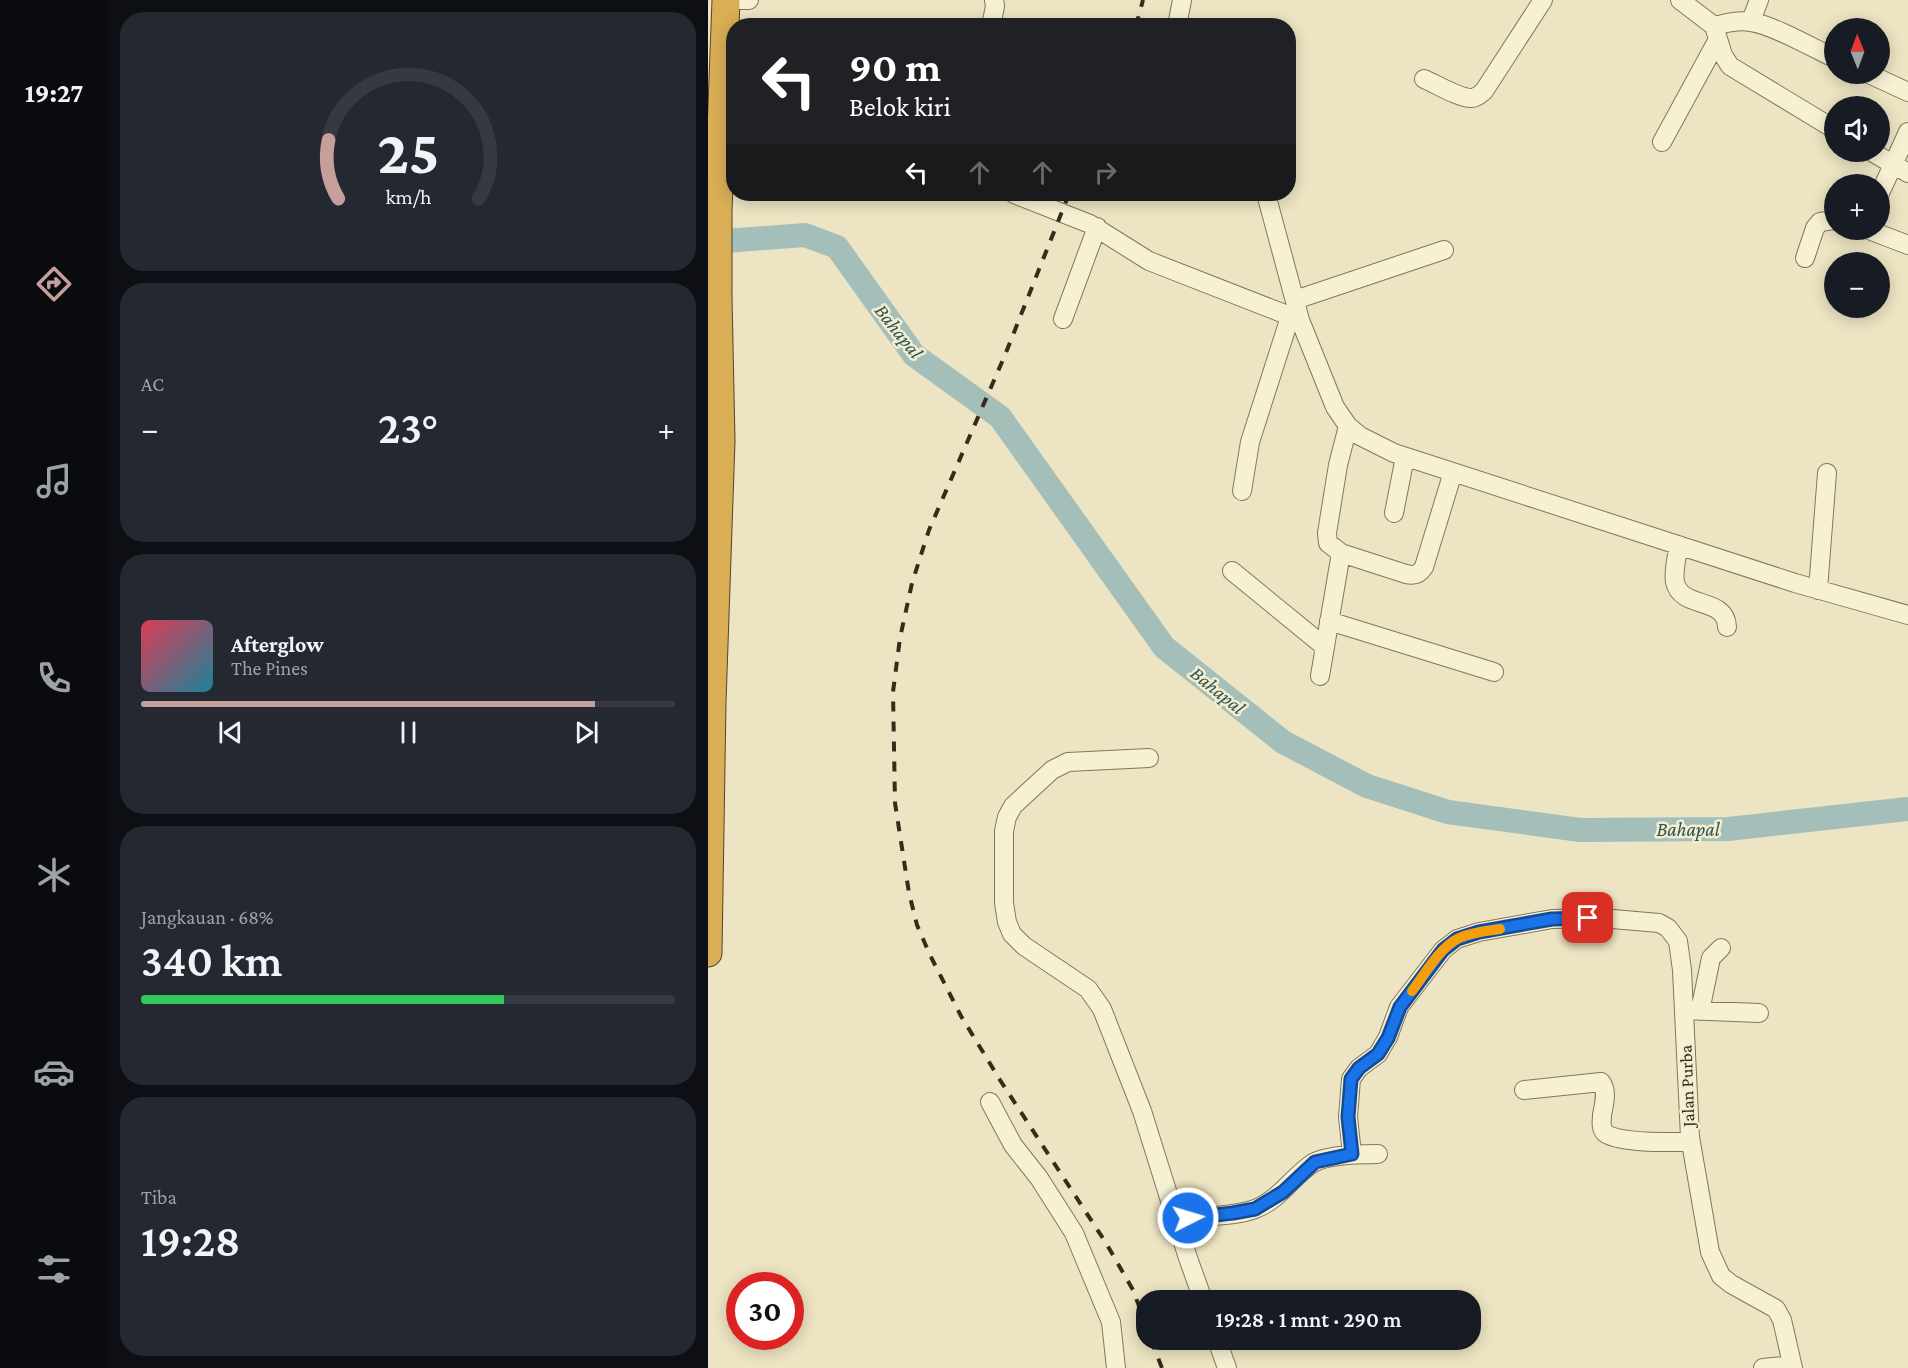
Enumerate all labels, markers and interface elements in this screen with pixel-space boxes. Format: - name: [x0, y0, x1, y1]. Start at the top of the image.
- north arrow: [1824, 18, 1890, 84]
- map controls: [1824, 18, 1890, 318]
- icon: left: [750, 42, 828, 120]
- text: 90 m: [849, 43, 941, 90]
- text: 19:27: [25, 78, 83, 108]
- text: Belok kiri: [849, 92, 951, 122]
- button: sound: [1824, 96, 1890, 162]
- text: 25: [377, 117, 439, 186]
- icon: left: [900, 156, 933, 189]
- icon: ahead: [963, 156, 996, 189]
- icon: ahead: [1026, 156, 1059, 189]
- icon: right: [1089, 156, 1122, 189]
- button: +: [1824, 174, 1890, 240]
- text: km/h: [385, 185, 432, 209]
- button: −: [1824, 252, 1890, 318]
- icon: directions: [33, 263, 75, 305]
- water label: Bahapal: [870, 300, 928, 364]
- text: AC: [141, 373, 164, 395]
- text: 23°: [378, 403, 438, 453]
- text: −: [141, 410, 158, 447]
- text: +: [658, 410, 675, 447]
- icon: music: [33, 460, 75, 502]
- text: Afterglow: [231, 632, 324, 657]
- icon: phone: [33, 657, 75, 699]
- text: The Pines: [231, 657, 308, 679]
- water label: Bahapal: [1186, 662, 1250, 720]
- icon: previous: [214, 716, 247, 749]
- icon: pause: [392, 716, 425, 749]
- icon: next: [570, 716, 603, 749]
- water label: Bahapal: [1656, 818, 1721, 841]
- icon: climate: [33, 854, 75, 896]
- pin: [1562, 892, 1613, 943]
- icon: arrive: [1571, 901, 1604, 934]
- text: Jangkauan · 68%: [141, 906, 274, 928]
- text: 340 km: [141, 936, 282, 986]
- street label: Jalan Purba: [1676, 1045, 1698, 1129]
- icon: car: [33, 1051, 75, 1093]
- text: Tiba: [141, 1186, 177, 1208]
- position arrow: [1156, 1186, 1220, 1250]
- text: 19:28: [141, 1216, 241, 1266]
- icon: filters: [33, 1248, 75, 1290]
- speed limit sign: 30: [726, 1272, 804, 1350]
- text: 19:28 · 1 mnt · 290 m: [1216, 1307, 1401, 1332]

